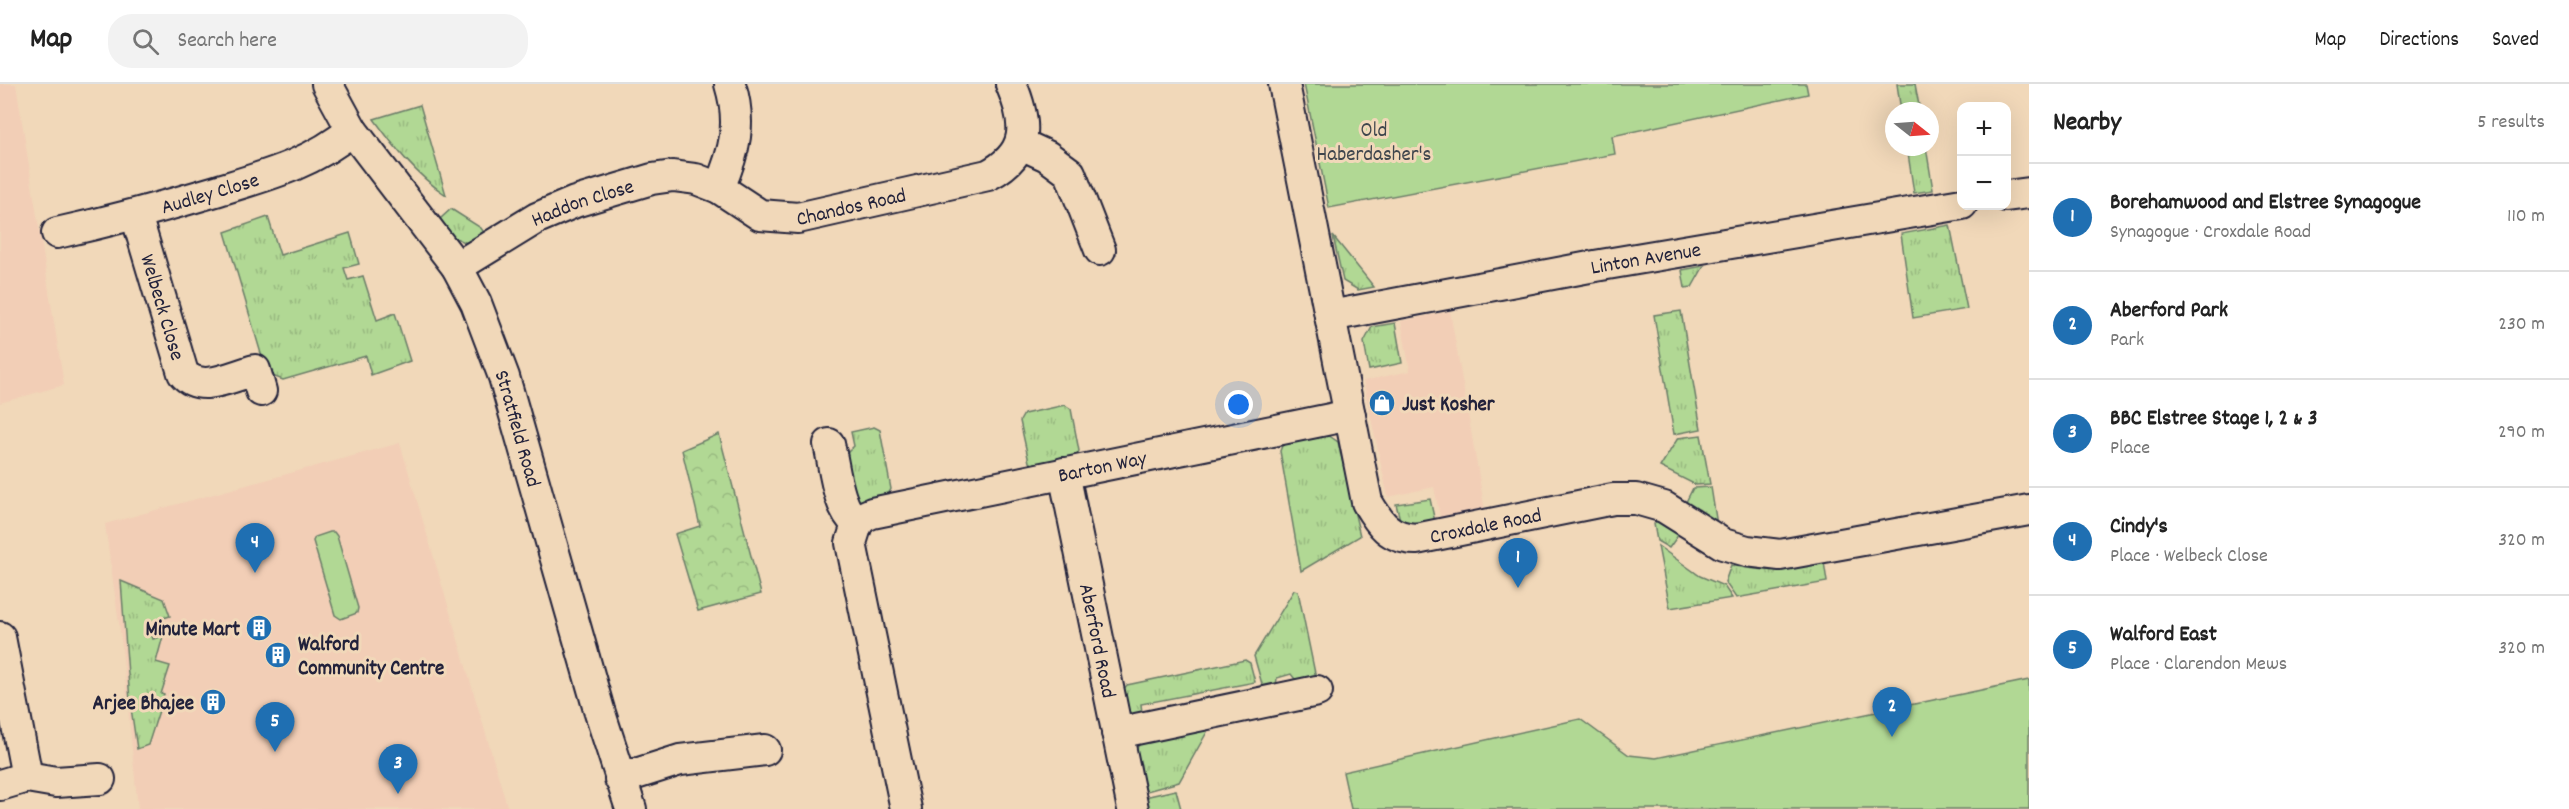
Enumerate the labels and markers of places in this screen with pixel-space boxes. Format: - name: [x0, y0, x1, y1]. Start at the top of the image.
- shop icon: Just Kosher: [1367, 388, 1397, 418]
- place label: Just Kosher: [1402, 391, 1496, 421]
- pin: 4: [236, 524, 274, 573]
- pin: 1: [1498, 538, 1538, 588]
- building icon: Minute Mart: [244, 613, 274, 643]
- place label: Minute Mart: [146, 616, 240, 646]
- place label: Walford Community Centre: [298, 631, 444, 685]
- building icon: Walford Community Centre: [263, 640, 293, 670]
- building icon: Arjee Bhajee: [198, 687, 228, 717]
- pin: 2: [1872, 688, 1912, 737]
- place label: Arjee Bhajee: [93, 690, 194, 720]
- pin: 5: [256, 702, 294, 752]
- pin: 3: [378, 744, 418, 794]

